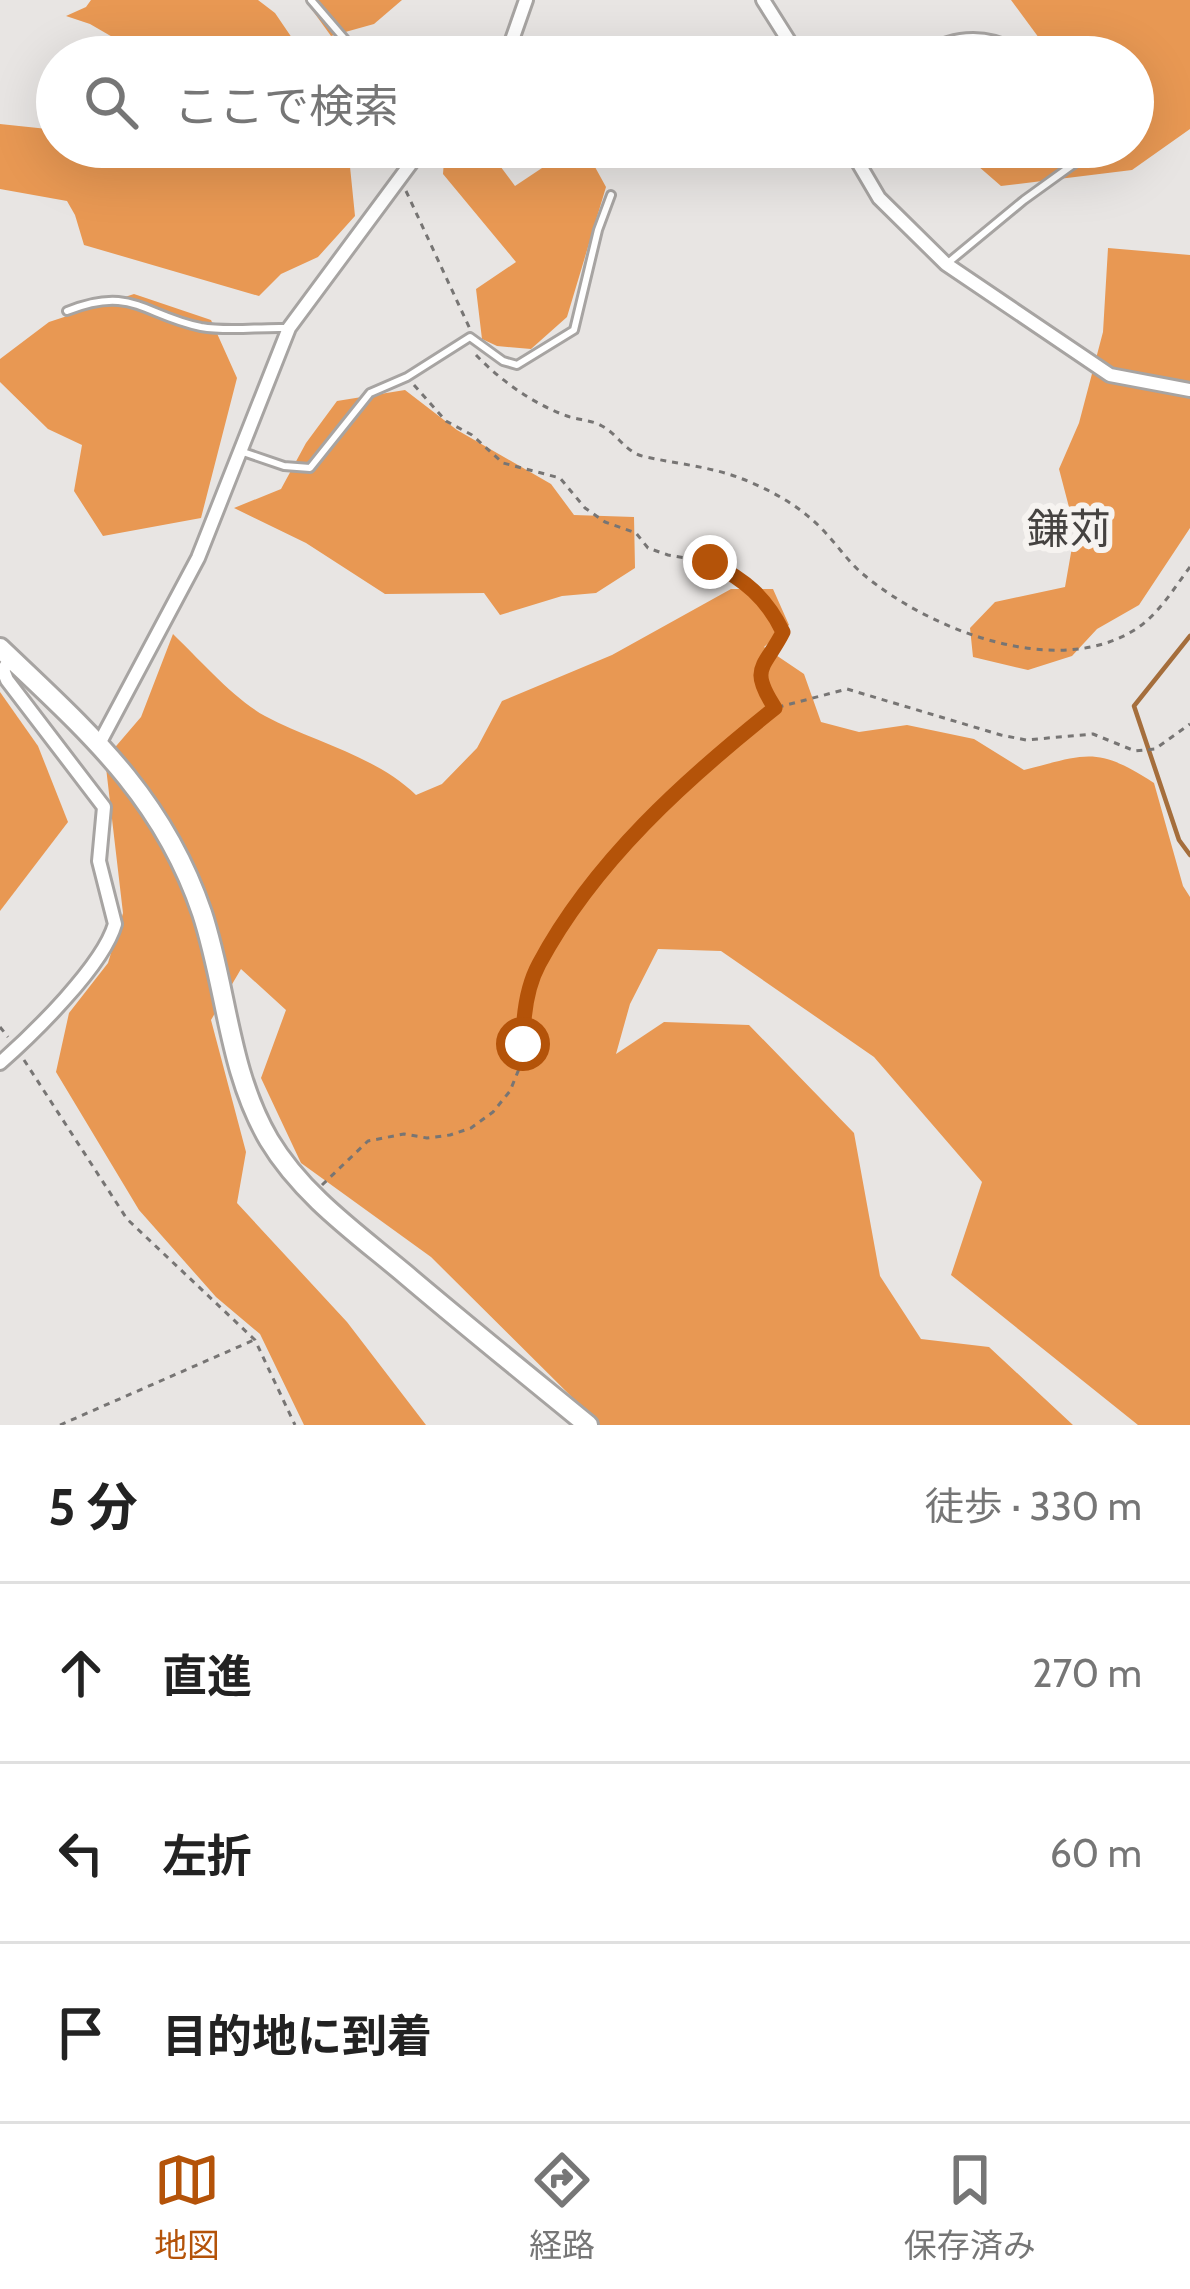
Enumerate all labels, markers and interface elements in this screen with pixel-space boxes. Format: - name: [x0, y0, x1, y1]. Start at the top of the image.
- search box: [36, 36, 1154, 168]
- icon: search: [78, 69, 144, 135]
- text: ここで検索: [174, 79, 399, 133]
- district label: 鎌苅: [1027, 503, 1111, 555]
- route end: [683, 535, 737, 589]
- route start: [496, 1017, 550, 1071]
- text: 5 分: [48, 1476, 138, 1538]
- text: 徒歩 · 330 m: [925, 1482, 1142, 1530]
- icon: ahead: [48, 1640, 114, 1706]
- text: 直進: [162, 1649, 252, 1703]
- text: 270 m: [1032, 1649, 1142, 1697]
- icon: left: [48, 1820, 114, 1886]
- text: 左折: [162, 1829, 252, 1883]
- text: 60 m: [1050, 1829, 1142, 1877]
- icon: arrive: [48, 2000, 114, 2066]
- text: 目的地に到着: [162, 2009, 432, 2063]
- tab: 地図: [154, 2147, 220, 2267]
- tab: 経路: [529, 2147, 595, 2267]
- tab: 保存済み: [904, 2147, 1036, 2267]

